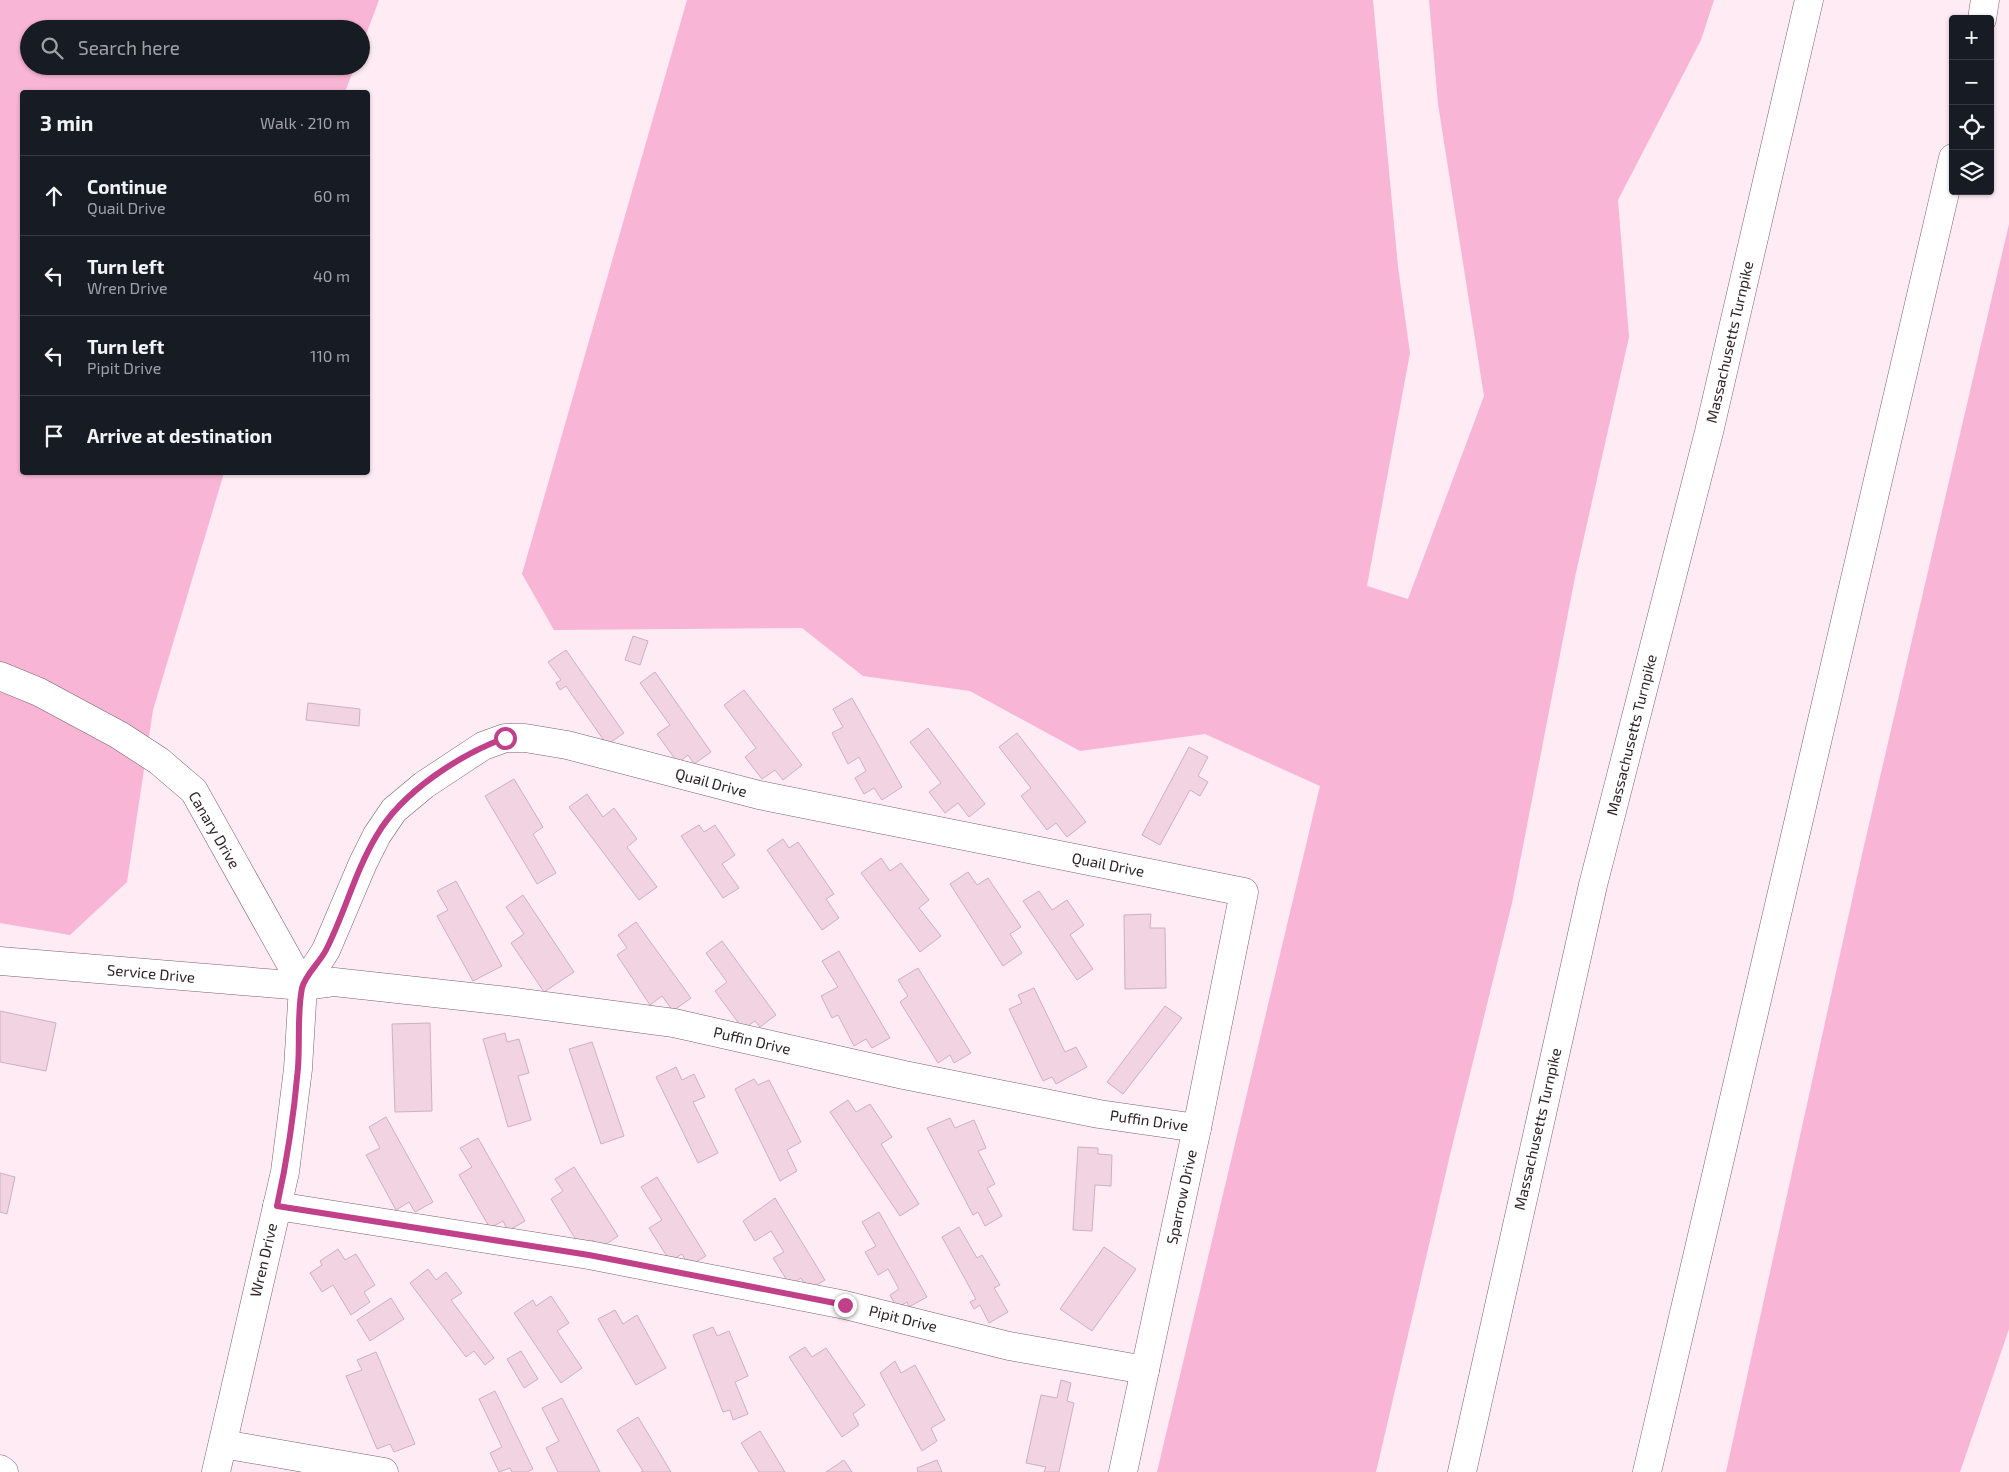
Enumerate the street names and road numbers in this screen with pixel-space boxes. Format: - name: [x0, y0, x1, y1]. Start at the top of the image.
- street label: Massachusetts Turnpike: [1702, 259, 1756, 425]
- street label: Massachusetts Turnpike: [1602, 652, 1660, 817]
- street label: Quail Drive: [673, 764, 749, 801]
- street label: Canary Drive: [185, 788, 244, 871]
- street label: Quail Drive: [1070, 848, 1146, 881]
- street label: Service Drive: [106, 960, 196, 986]
- street label: Puffin Drive: [712, 1022, 793, 1058]
- street label: Massachusetts Turnpike: [1510, 1046, 1564, 1212]
- street label: Puffin Drive: [1109, 1106, 1190, 1134]
- street label: Sparrow Drive: [1162, 1148, 1200, 1246]
- street label: Wren Drive: [246, 1221, 280, 1299]
- street label: Pipit Drive: [867, 1301, 939, 1335]

